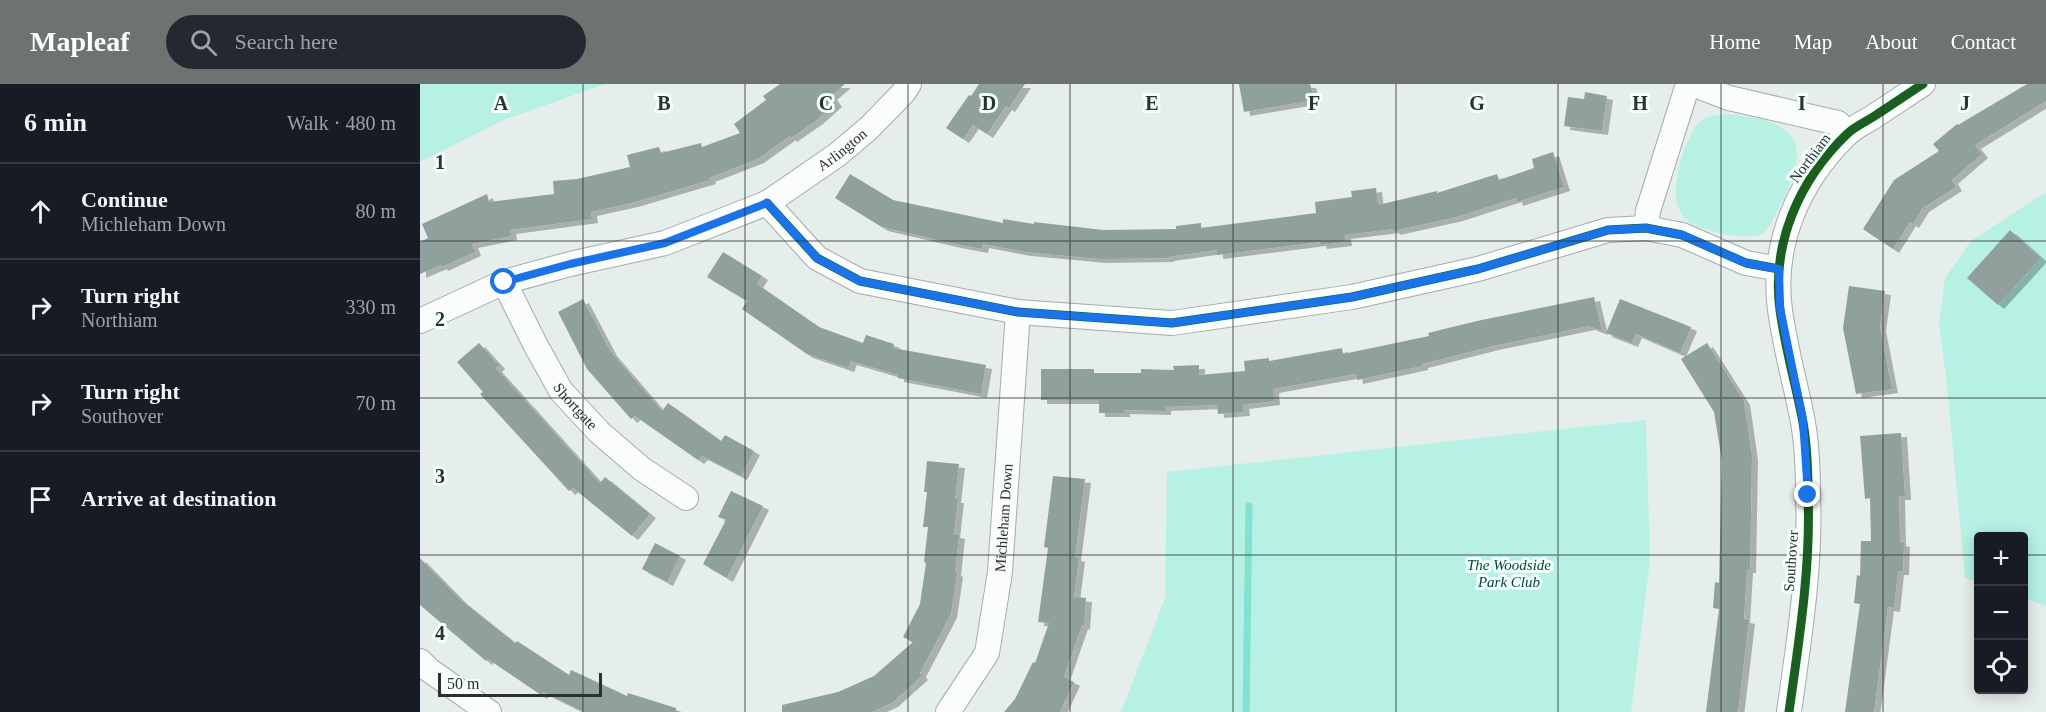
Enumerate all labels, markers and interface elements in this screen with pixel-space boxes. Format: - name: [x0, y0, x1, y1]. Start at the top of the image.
- search box: [166, 15, 586, 69]
- text: Mapleaf: [30, 26, 130, 57]
- icon: search: [187, 26, 220, 59]
- text: Search here: [235, 29, 338, 54]
- text: Home: [1709, 30, 1761, 54]
- text: Map: [1794, 30, 1832, 54]
- text: About: [1865, 30, 1918, 54]
- text: Contact: [1951, 30, 2016, 54]
- text: A: [494, 92, 509, 114]
- text: B: [657, 92, 671, 114]
- text: C: [819, 92, 833, 114]
- text: D: [982, 92, 996, 114]
- text: E: [1145, 92, 1159, 114]
- text: F: [1308, 92, 1320, 114]
- text: G: [1469, 92, 1485, 114]
- text: H: [1632, 92, 1648, 114]
- text: I: [1798, 92, 1806, 114]
- text: J: [1960, 92, 1970, 114]
- text: 6 min: [24, 108, 87, 137]
- text: Walk · 480 m: [287, 112, 396, 134]
- street label: Arlington: [814, 125, 870, 174]
- street label: Northiam: [1786, 130, 1834, 186]
- text: 1: [435, 151, 445, 173]
- text: Continue: [81, 187, 168, 212]
- icon: ahead: [24, 195, 57, 228]
- text: 80 m: [355, 200, 396, 222]
- text: Michleham Down: [81, 213, 226, 235]
- route start: [490, 268, 516, 294]
- text: Turn right: [81, 283, 180, 308]
- icon: right: [24, 291, 57, 324]
- text: 330 m: [345, 296, 396, 318]
- text: 2: [435, 308, 445, 330]
- text: Northiam: [81, 309, 158, 331]
- text: Turn right: [81, 379, 180, 404]
- street label: Shortgate: [550, 380, 601, 433]
- icon: right: [24, 387, 57, 420]
- text: 70 m: [355, 392, 396, 414]
- text: Southover: [81, 405, 163, 427]
- street label: Michleham Down: [992, 463, 1016, 573]
- text: 3: [435, 465, 445, 487]
- route end: [1794, 481, 1820, 507]
- icon: arrive: [24, 483, 57, 516]
- text: Arrive at destination: [81, 486, 277, 511]
- street label: Southover: [1781, 530, 1801, 592]
- map controls: [1974, 532, 2028, 694]
- button: +: [1974, 532, 2028, 586]
- park label: The Woodside Park Club: [1467, 557, 1551, 590]
- button: −: [1974, 586, 2028, 640]
- text: 4: [435, 622, 445, 644]
- button: locate: [1974, 640, 2028, 694]
- scale bar: [438, 670, 602, 698]
- text: 50 m: [447, 675, 479, 692]

